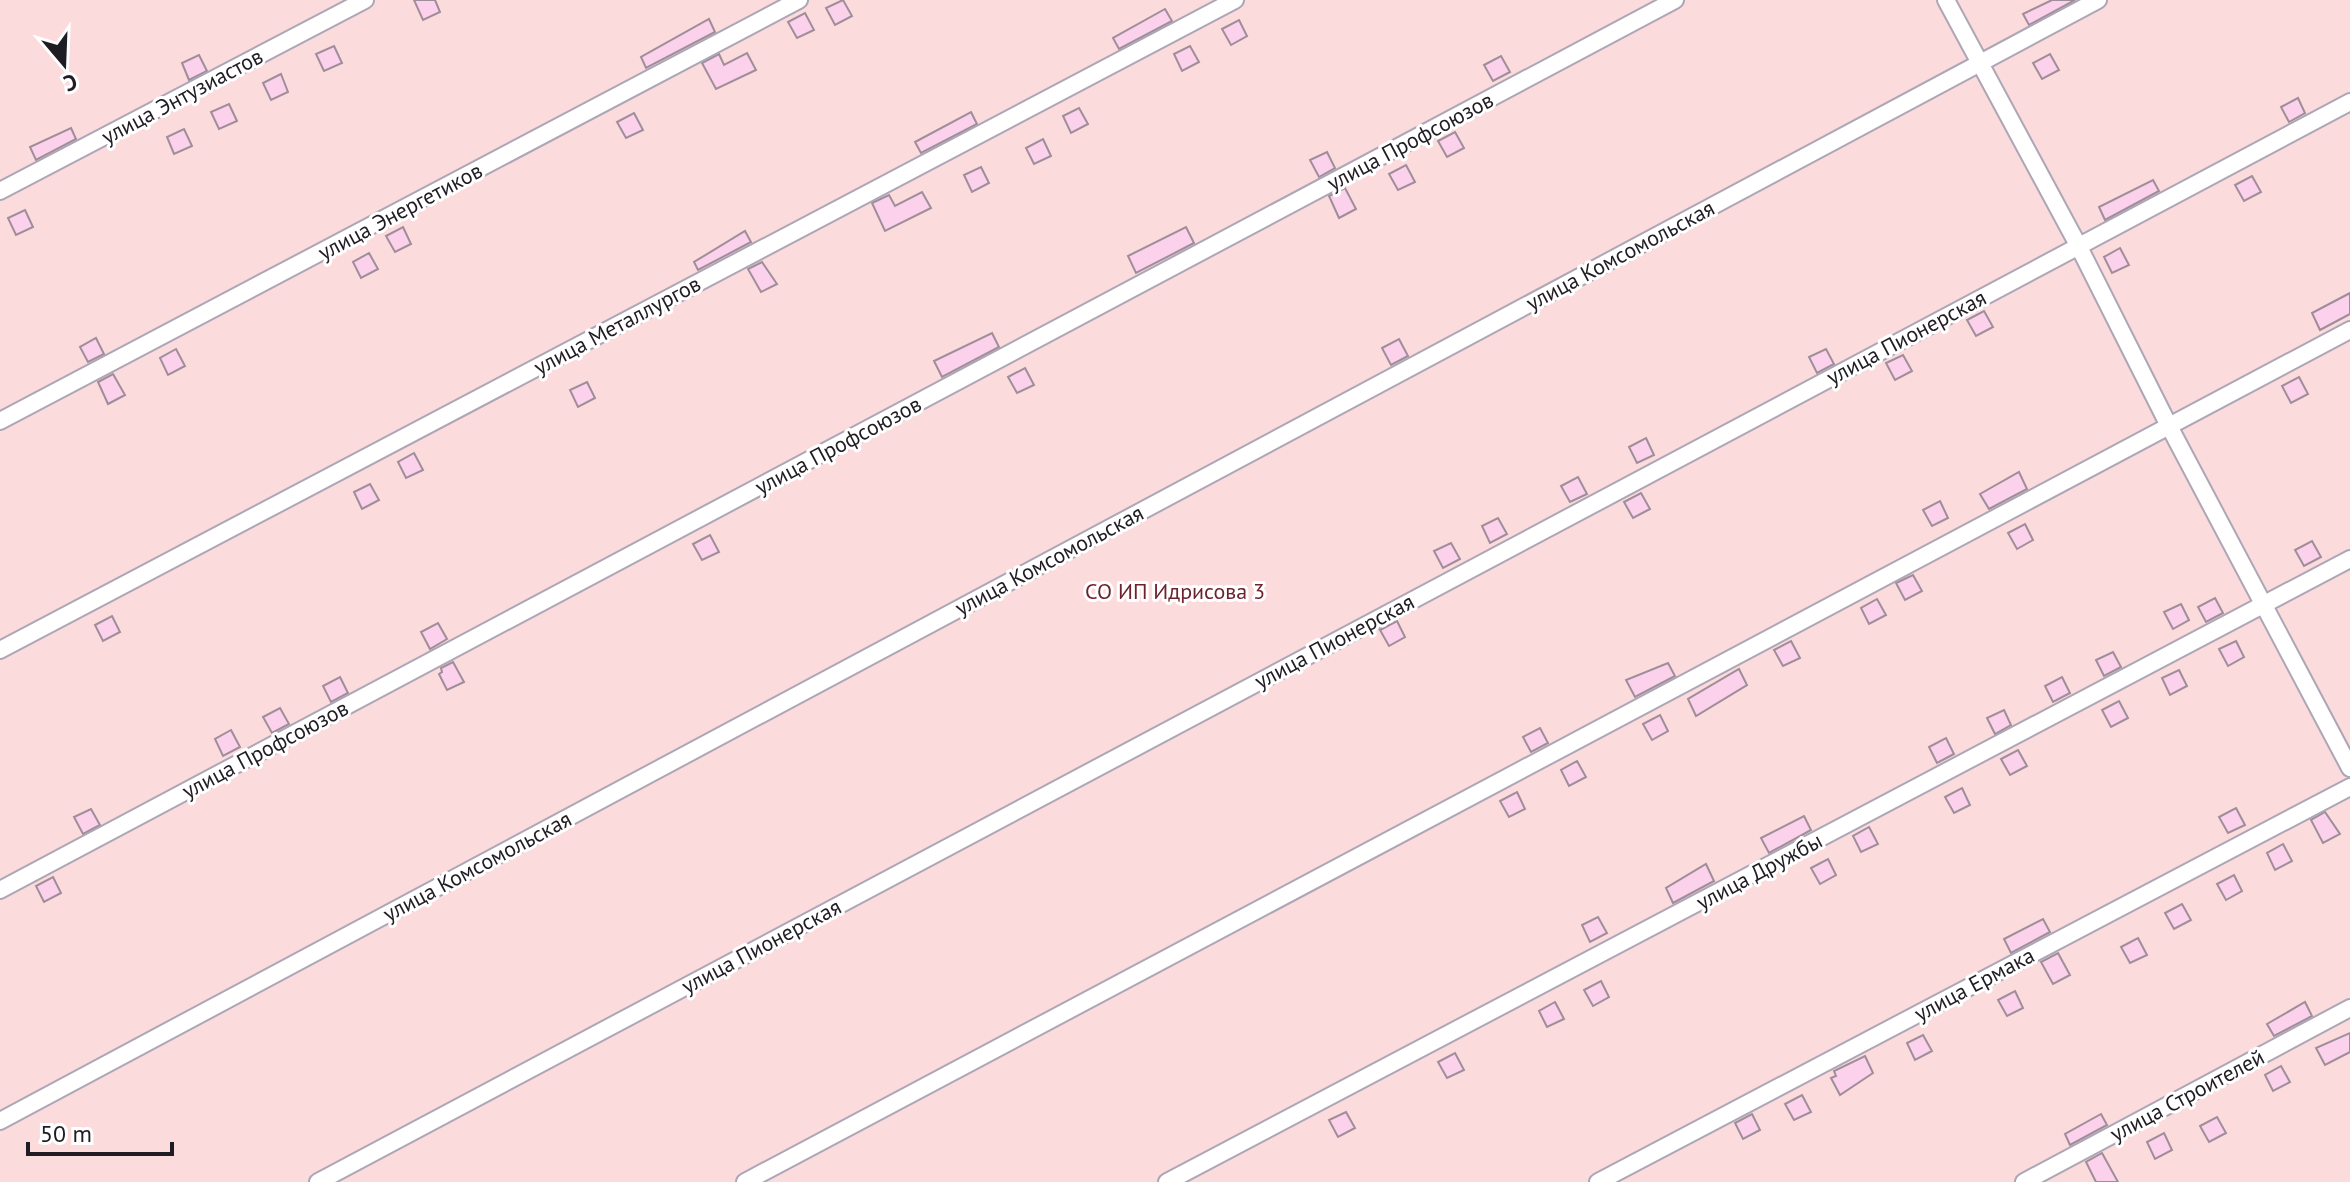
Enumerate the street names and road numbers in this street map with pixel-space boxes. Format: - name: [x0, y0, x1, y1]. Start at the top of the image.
- street label: улица Энтузиастов: [96, 42, 268, 150]
- street label: улица Профсоюзов: [1322, 85, 1498, 197]
- street label: улица Энергетиков: [313, 156, 487, 266]
- street label: улица Комсомольская: [1521, 193, 1719, 317]
- street label: улица Металлургов: [529, 269, 705, 381]
- street label: улица Пионерская: [1821, 283, 1991, 391]
- street label: улица Профсоюзов: [750, 389, 926, 501]
- street label: улица Комсомольская: [950, 498, 1148, 622]
- street label: улица Пионерская: [1249, 587, 1419, 695]
- street label: улица Профсоюзов: [177, 693, 353, 805]
- street label: улица Комсомольская: [378, 804, 576, 928]
- street label: улица Дружбы: [1691, 826, 1827, 916]
- street label: улица Пионерская: [676, 892, 846, 1000]
- street label: улица Ермака: [1909, 941, 2039, 1027]
- street label: улица Строителей: [2105, 1043, 2269, 1147]

